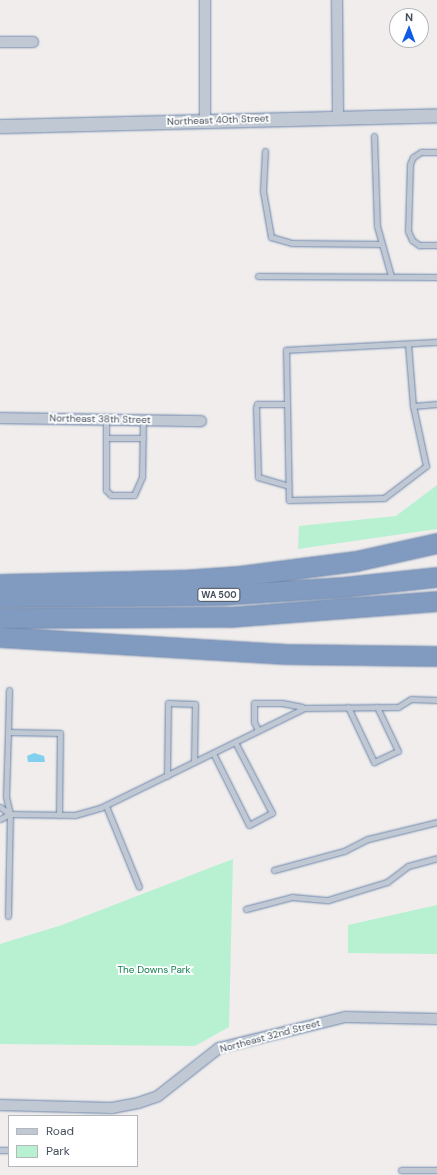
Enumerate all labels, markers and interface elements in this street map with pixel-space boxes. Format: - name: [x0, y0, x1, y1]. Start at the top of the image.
- north arrow: [389, 8, 429, 48]
- text: N: [405, 10, 413, 24]
- street label: Northeast 40th Street: [167, 112, 269, 128]
- street label: Northeast 38th Street: [49, 412, 151, 426]
- road number: WA 500: [197, 588, 241, 602]
- park label: The Downs Park: [117, 964, 191, 976]
- street label: Northeast 32nd Street: [219, 1017, 321, 1055]
- legend: [8, 1115, 138, 1167]
- text: Road: [46, 1123, 74, 1139]
- text: Park: [46, 1143, 70, 1159]

